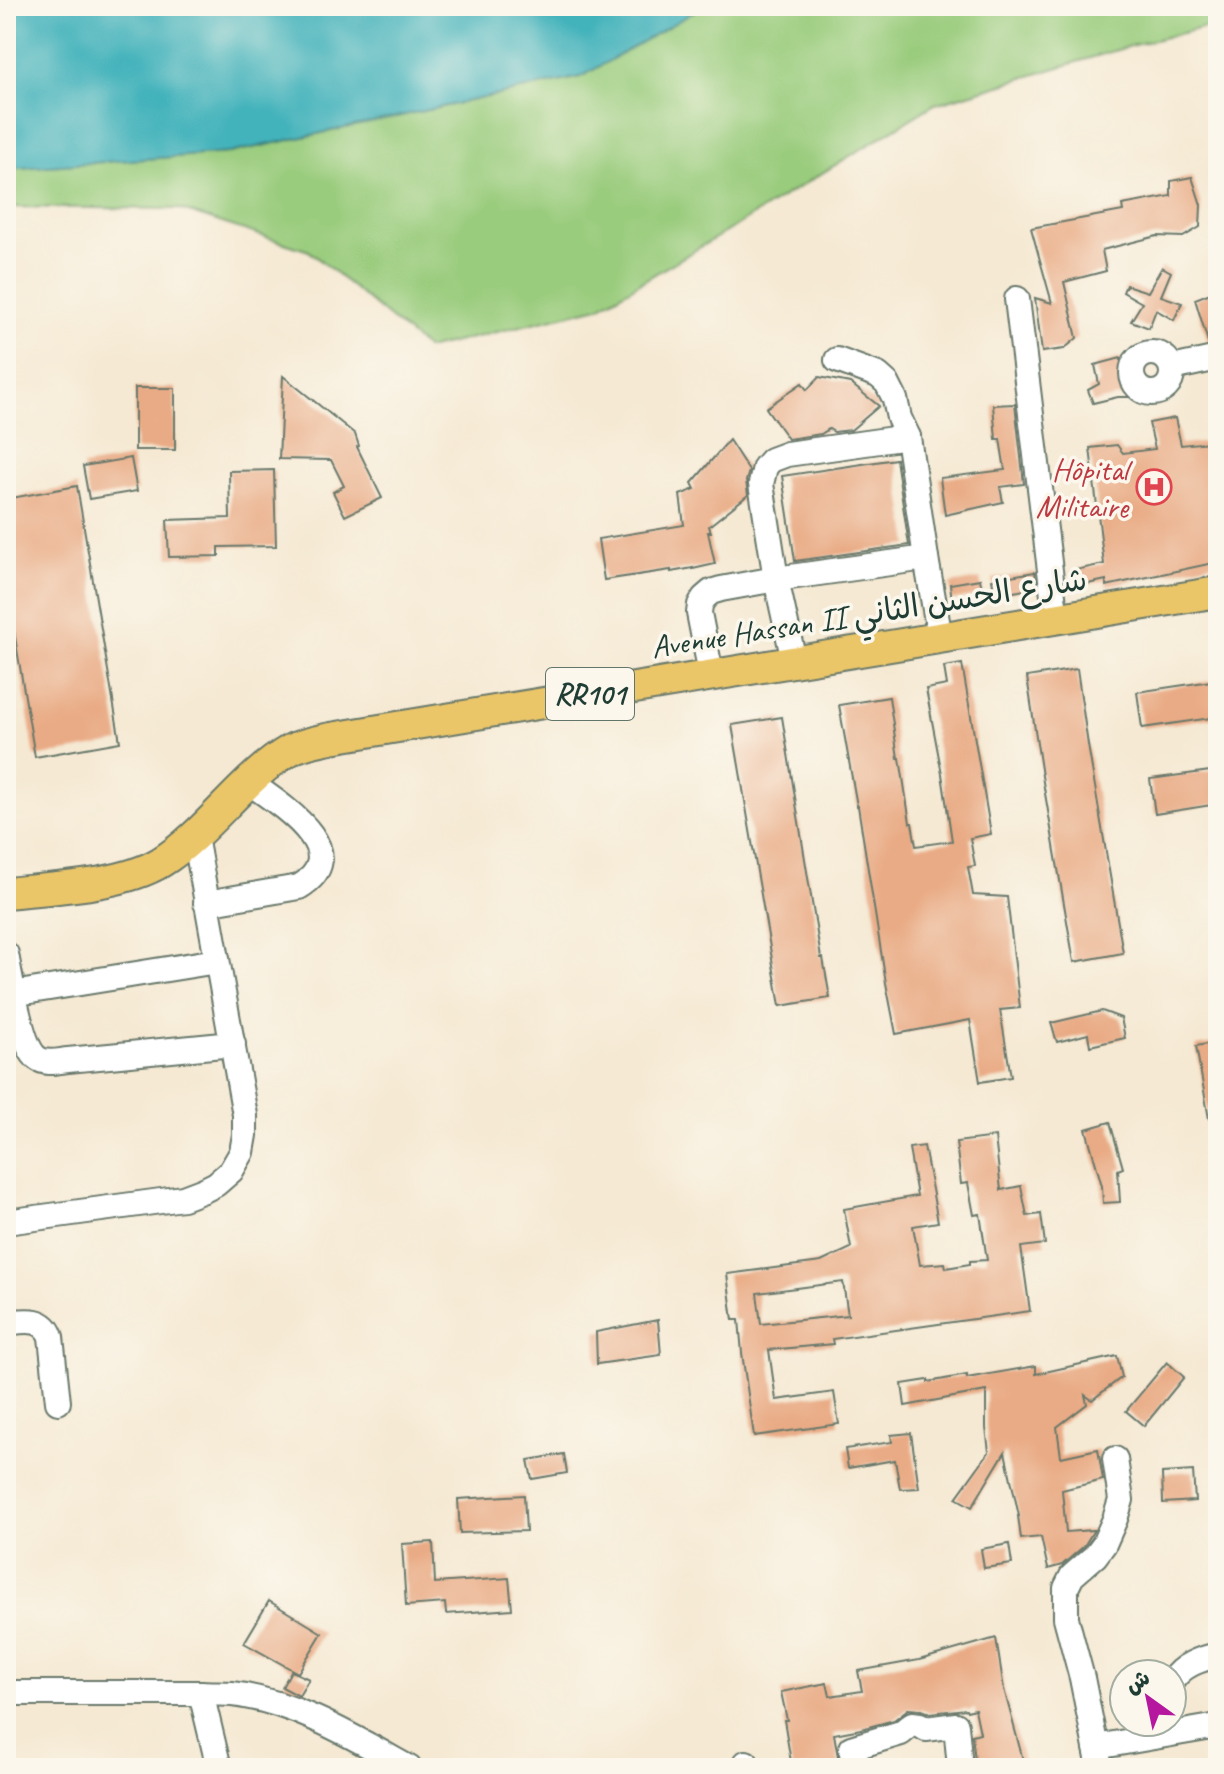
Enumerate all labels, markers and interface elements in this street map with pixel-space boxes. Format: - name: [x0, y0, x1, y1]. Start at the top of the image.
- place label: Hôpital Militaire: [1036, 449, 1134, 527]
- hospital icon: Hôpital Militaire: [1135, 468, 1173, 506]
- street label: Avenue Hassan II شارع الحسن الثاني: [648, 558, 1091, 675]
- road number: RR101: [546, 668, 634, 720]
- north arrow: [1108, 1658, 1188, 1738]
- text: ش: [1120, 1664, 1155, 1700]

